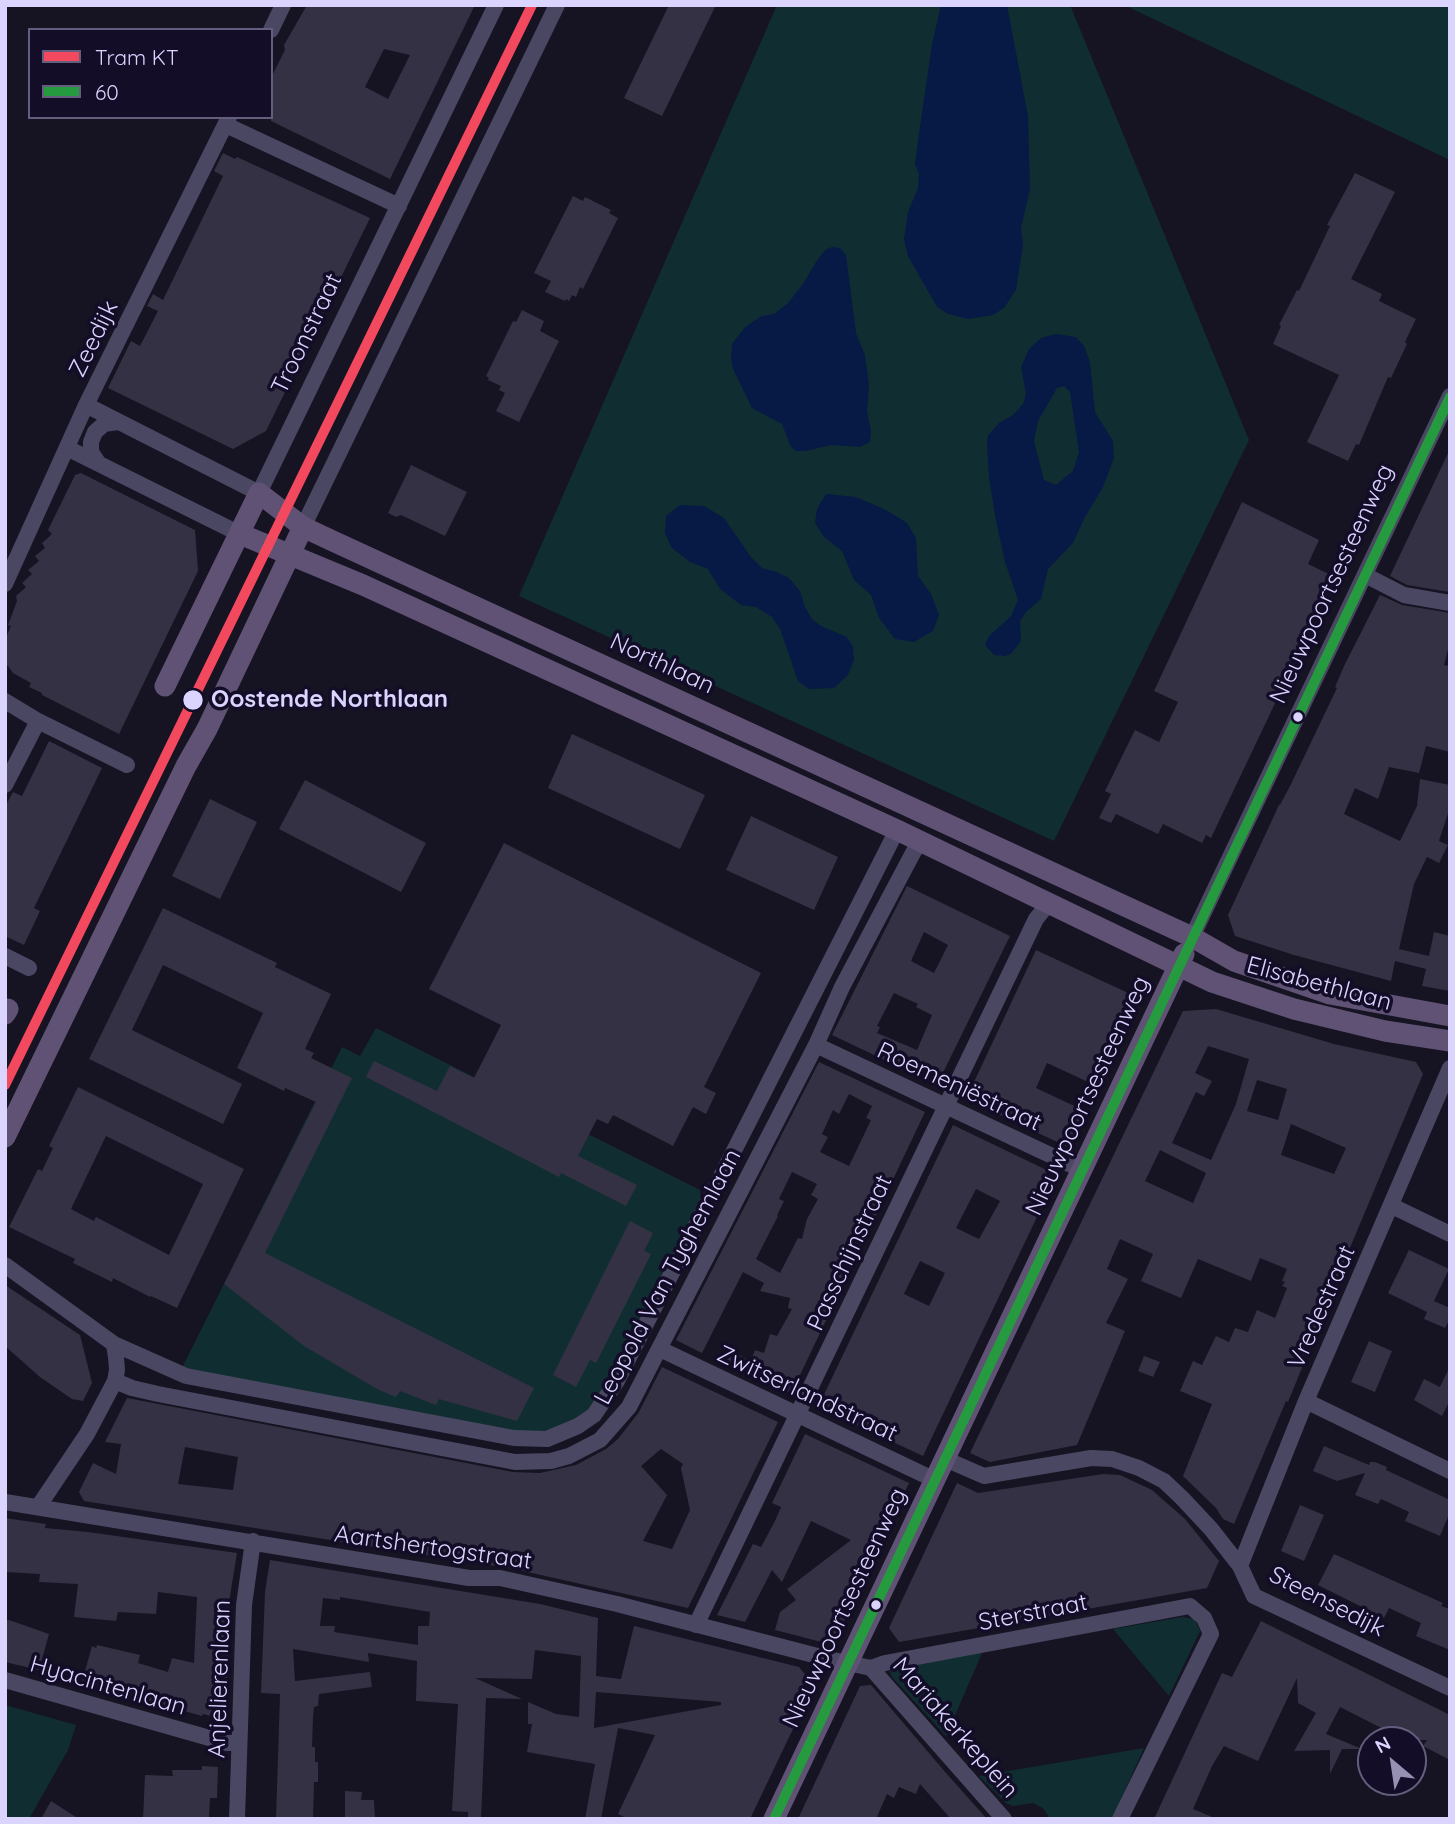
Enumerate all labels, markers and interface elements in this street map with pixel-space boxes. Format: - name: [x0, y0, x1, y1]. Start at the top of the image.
- legend: [28, 28, 273, 119]
- text: Tram KT: [95, 44, 179, 70]
- text: 60: [95, 79, 119, 105]
- street label: Troonstraat: [265, 269, 349, 399]
- street label: Zeedijk: [63, 296, 125, 382]
- street label: Nieuwpoortsesteenweg: [1264, 460, 1400, 708]
- street label: Northlaan: [605, 627, 719, 701]
- place label: Oostende Northlaan: [211, 686, 448, 714]
- marker: Oostende Northlaan: [181, 688, 205, 712]
- unlabelled marker: [1291, 710, 1305, 724]
- street label: Elisabethlaan: [1243, 951, 1395, 1017]
- street label: Nieuwpoortsesteenweg: [1020, 972, 1156, 1220]
- street label: Roemeniëstraat: [872, 1036, 1046, 1138]
- street label: Leopold Van Tyghemlaan: [588, 1144, 748, 1410]
- street label: Passchijnstraat: [801, 1171, 899, 1335]
- street label: Vredestraat: [1282, 1241, 1362, 1373]
- street label: Zwitserlandstraat: [712, 1340, 902, 1448]
- street label: Nieuwpoortsesteenweg: [777, 1484, 913, 1732]
- street label: Aartshertogstraat: [332, 1520, 534, 1576]
- street label: Steensedijk: [1264, 1560, 1390, 1644]
- street label: Sterstraat: [976, 1588, 1090, 1638]
- unlabelled marker: [869, 1598, 883, 1612]
- street label: Anjelierenlaan: [203, 1599, 237, 1759]
- street label: Hyacintenlaan: [27, 1650, 189, 1722]
- street label: Mariakerkeplein: [886, 1652, 1024, 1804]
- north arrow: [1357, 1726, 1427, 1796]
- text: N: [1371, 1731, 1395, 1758]

